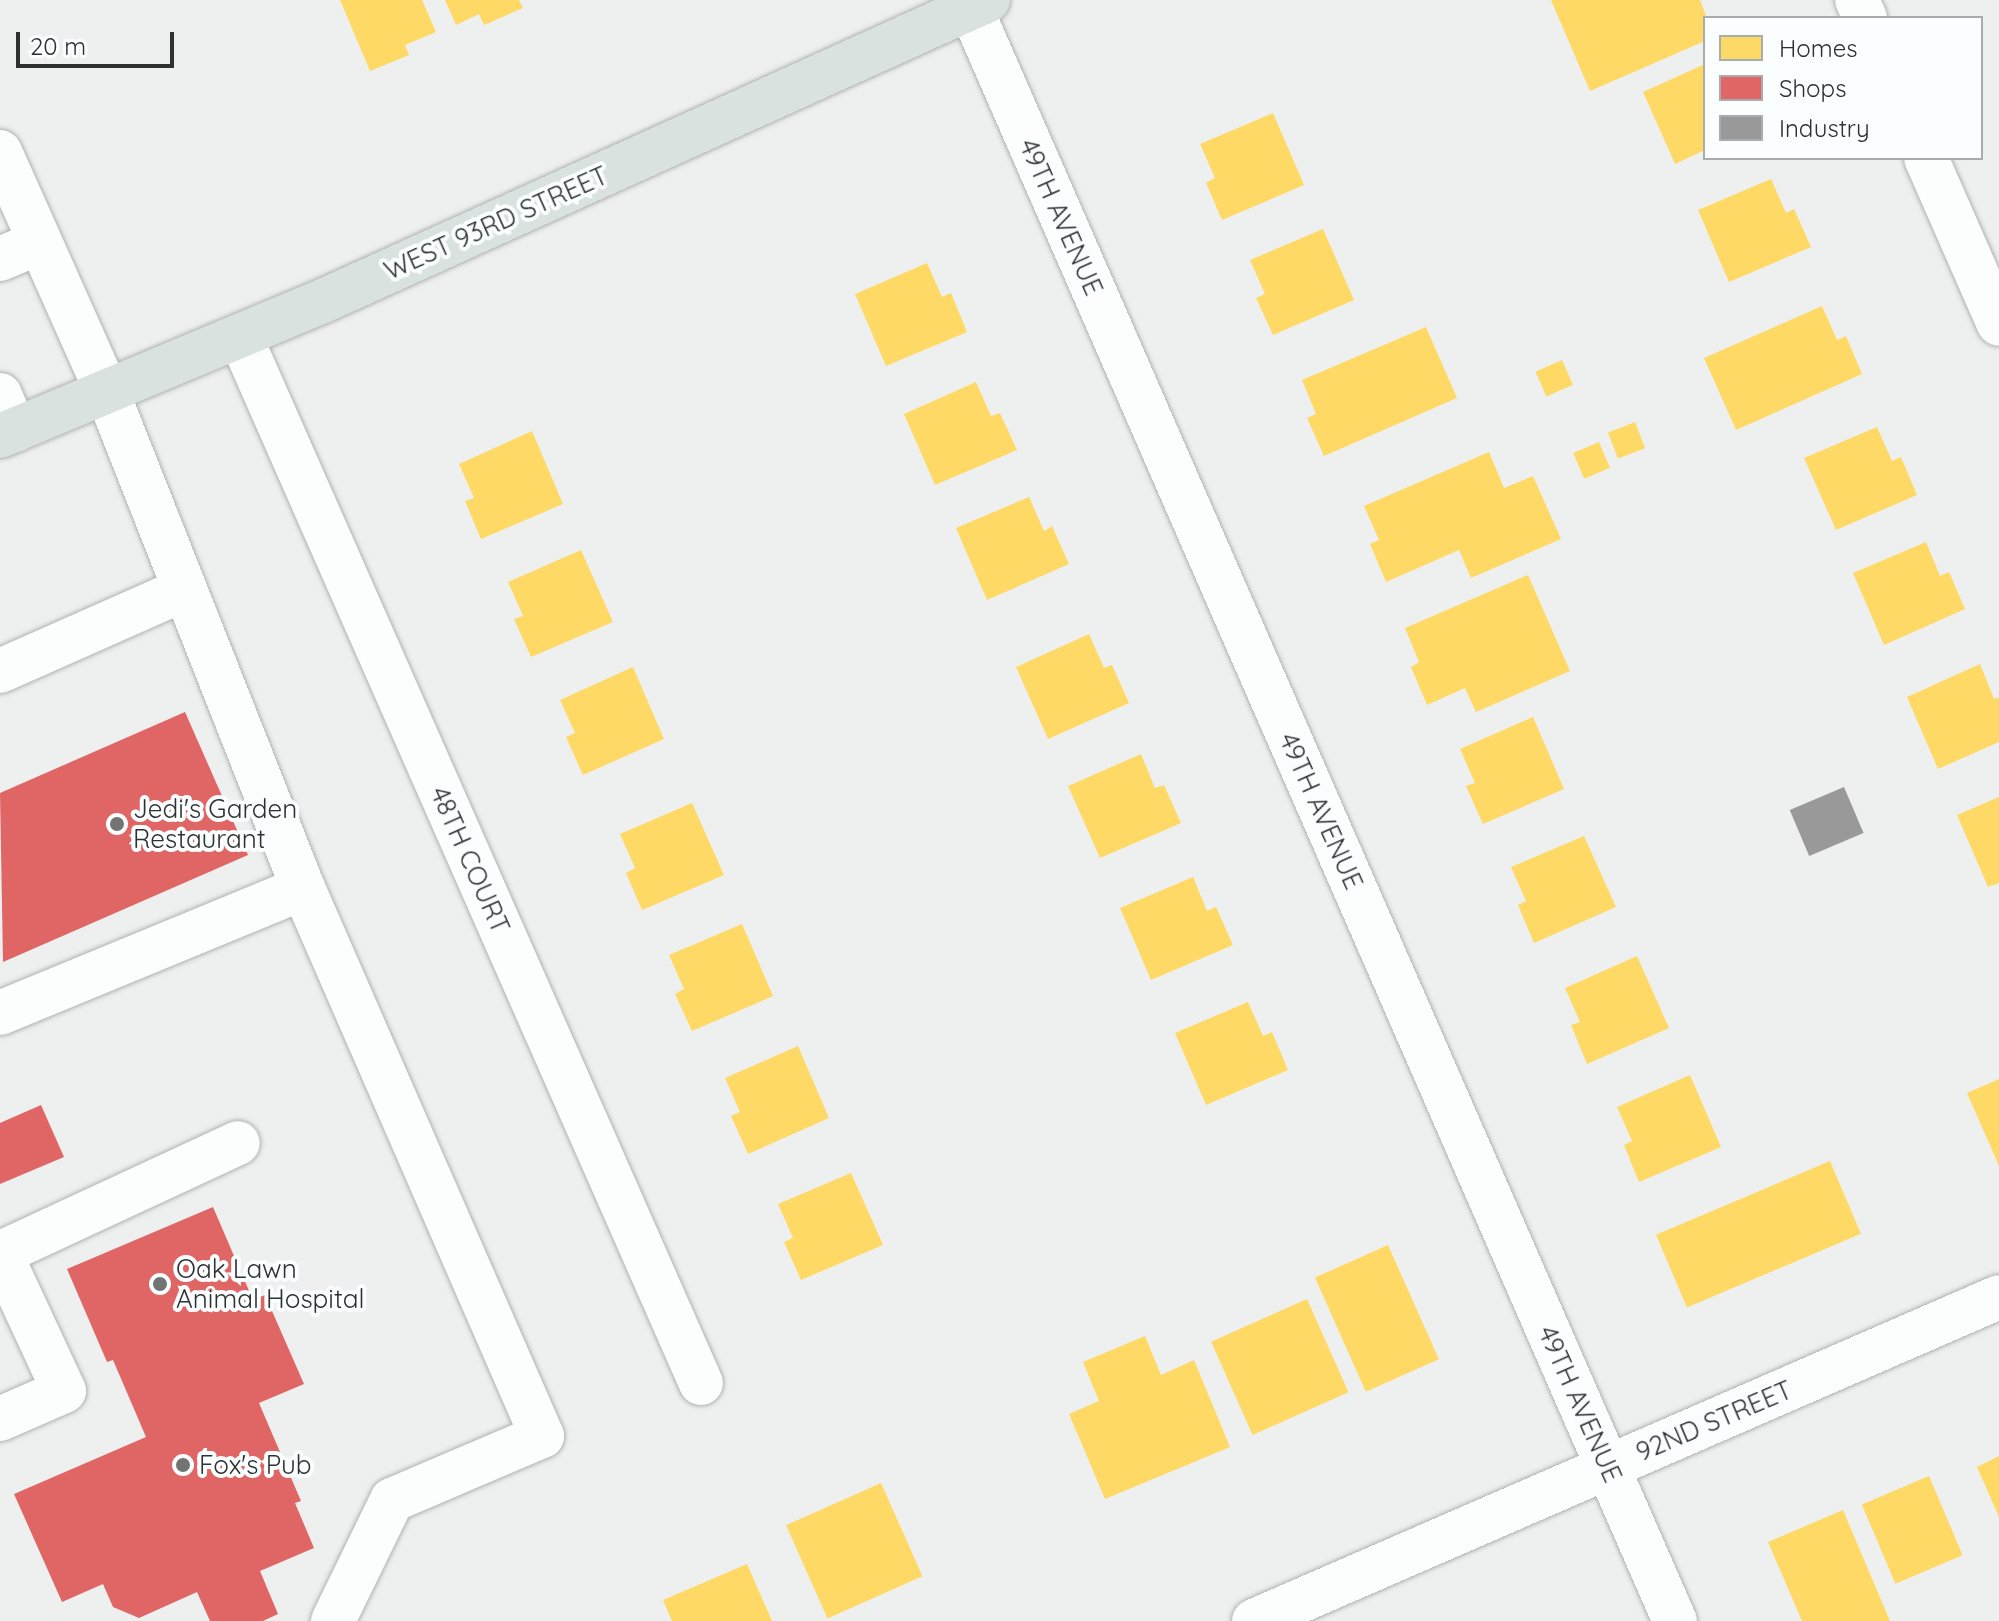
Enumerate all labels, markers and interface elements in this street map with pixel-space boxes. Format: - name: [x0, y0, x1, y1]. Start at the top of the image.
- scale bar: [20, 16, 178, 66]
- legend: [1703, 16, 1983, 160]
- text: 20 m: [30, 31, 86, 61]
- text: Homes: [1779, 33, 1857, 63]
- text: Shops: [1779, 73, 1846, 103]
- text: Industry: [1779, 113, 1870, 143]
- street label: 49TH AVENUE: [1013, 134, 1109, 300]
- street label: WEST 93RD STREET: [379, 160, 613, 286]
- street label: 49TH AVENUE: [1273, 728, 1369, 894]
- street label: 48TH COURT: [424, 782, 516, 938]
- place label: Jedi's Garden Restaurant: [133, 793, 297, 854]
- marker: Jedi's Garden Restaurant: [108, 815, 126, 833]
- place label: Oak Lawn Animal Hospital: [176, 1253, 364, 1314]
- marker: Oak Lawn Animal Hospital: [151, 1275, 169, 1293]
- street label: 49TH AVENUE: [1532, 1321, 1628, 1487]
- street label: 92ND STREET: [1631, 1374, 1797, 1468]
- place label: Fox's Pub: [199, 1449, 312, 1481]
- marker: Fox's Pub: [174, 1456, 192, 1474]

